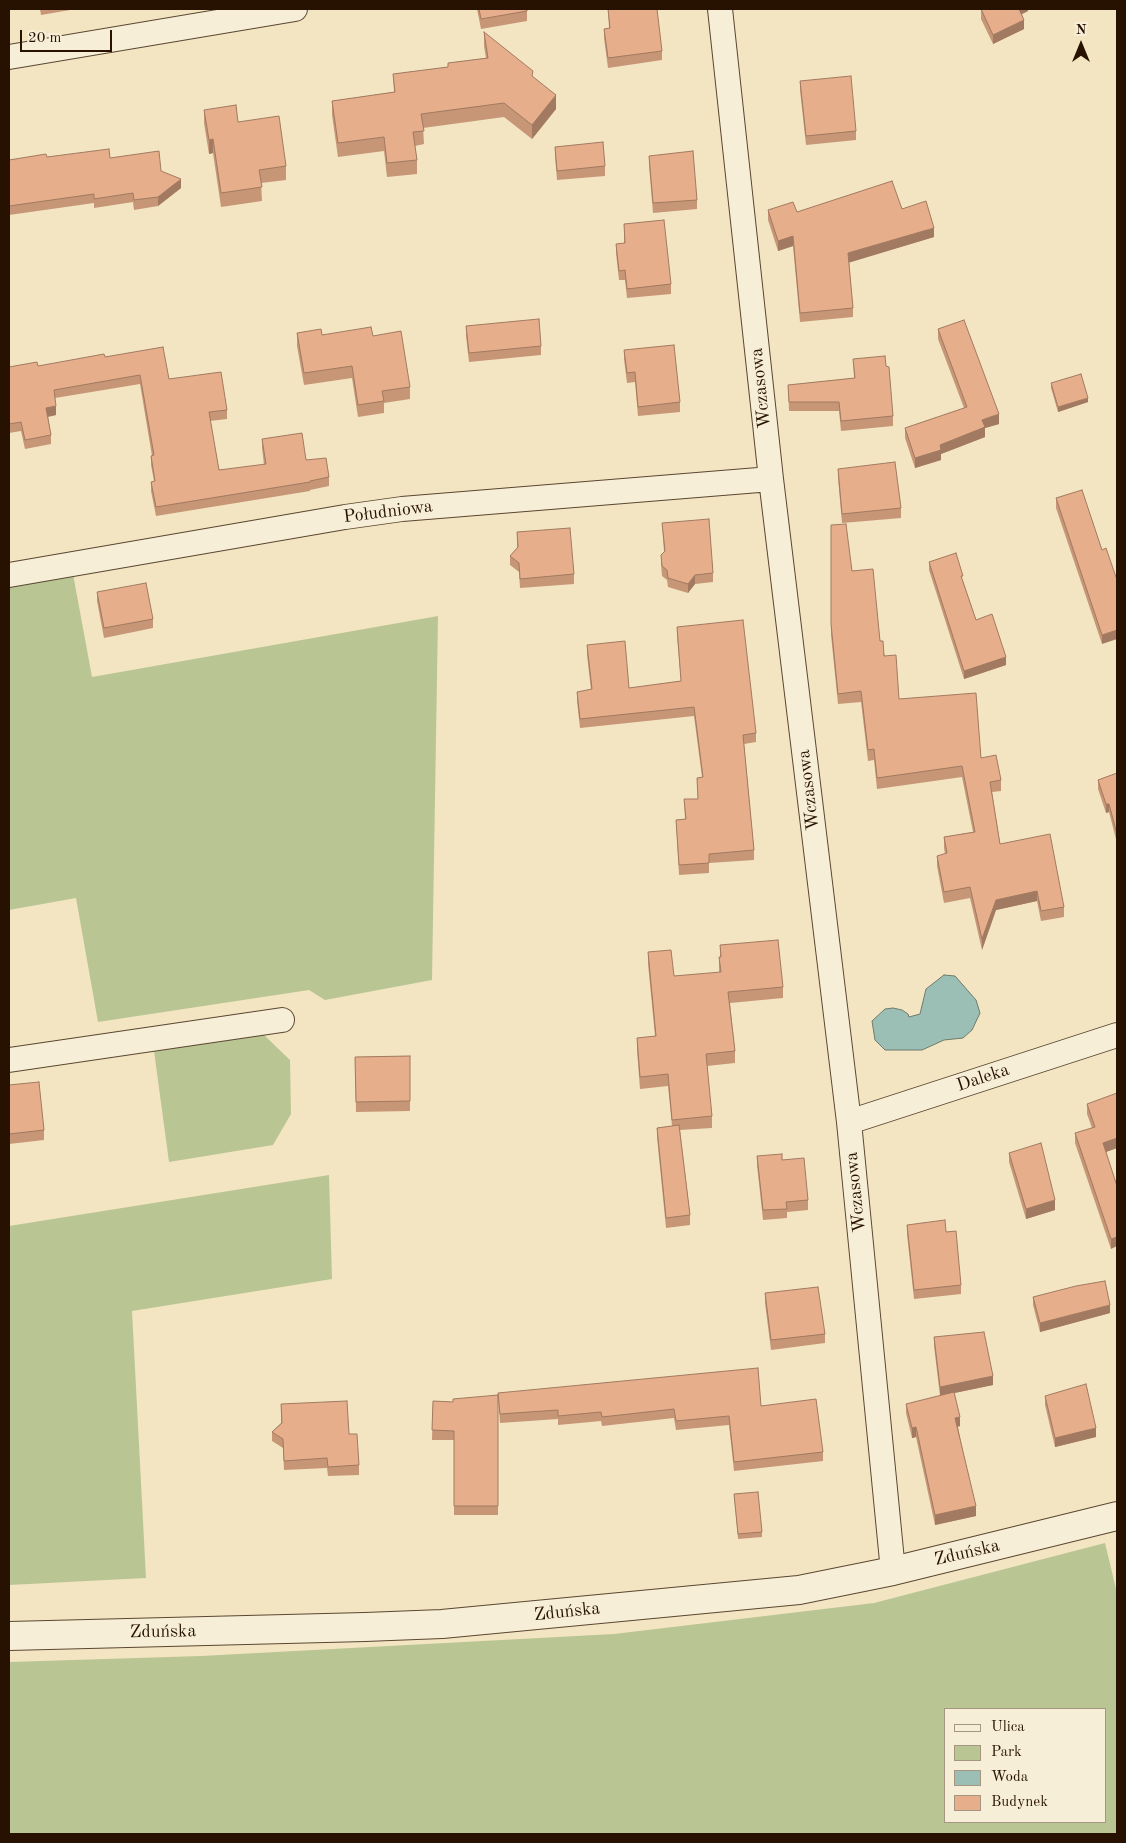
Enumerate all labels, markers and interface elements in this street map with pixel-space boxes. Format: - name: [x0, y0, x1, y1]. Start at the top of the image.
- scale bar: [22, 20, 115, 52]
- north arrow: [1056, 20, 1106, 70]
- text: N: [1076, 23, 1086, 37]
- text: 20 m: [28, 31, 62, 46]
- street label: Wczasowa: [746, 347, 776, 429]
- street label: Południowa: [342, 496, 434, 528]
- street label: Wczasowa: [793, 749, 825, 831]
- street label: Daleka: [954, 1059, 1012, 1097]
- street label: Wczasowa: [841, 1151, 871, 1233]
- street label: Zduńska: [932, 1535, 1002, 1571]
- street label: Zduńska: [533, 1598, 601, 1626]
- street label: Zduńska: [130, 1621, 196, 1643]
- legend: [944, 1708, 1106, 1823]
- text: Ulica: [991, 1720, 1025, 1735]
- text: Park: [991, 1745, 1022, 1760]
- text: Woda: [991, 1770, 1028, 1785]
- text: Budynek: [991, 1795, 1048, 1810]

